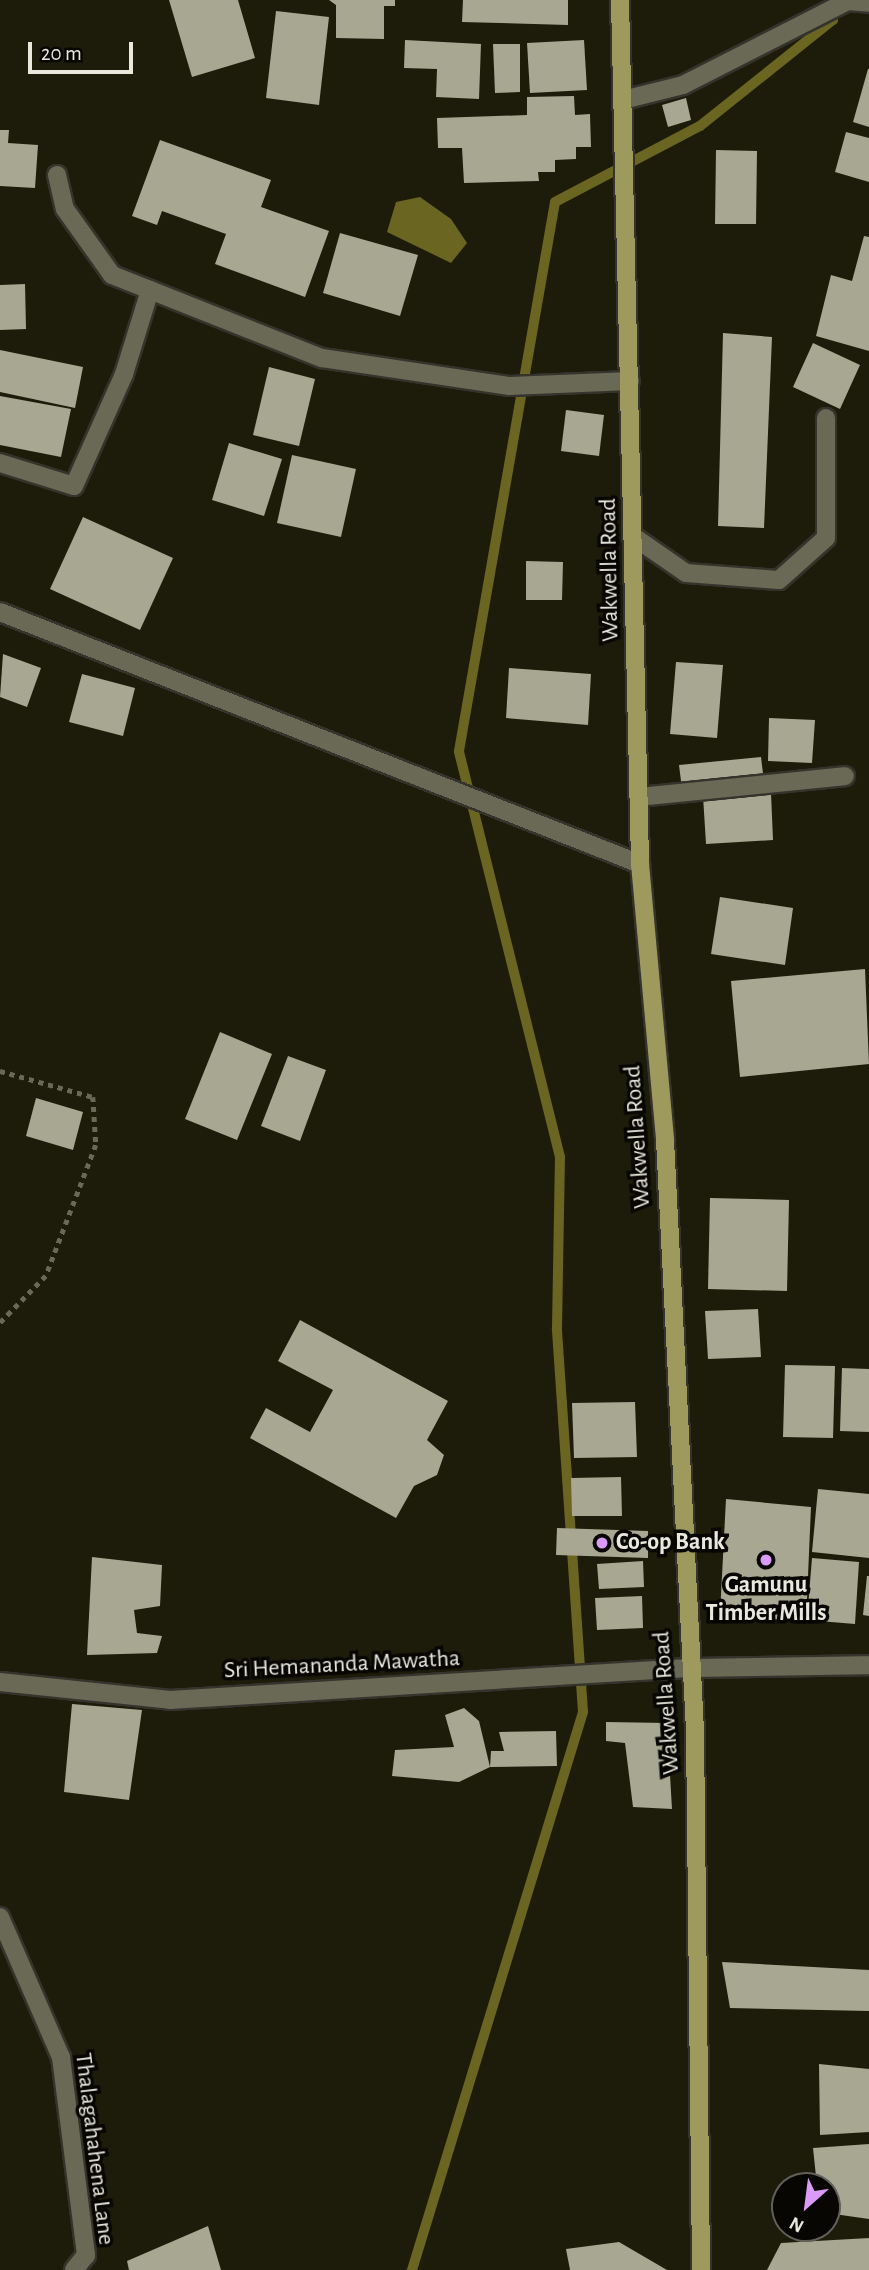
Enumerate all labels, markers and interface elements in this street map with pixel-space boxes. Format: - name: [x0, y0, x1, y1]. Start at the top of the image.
- scale bar: [32, 28, 136, 72]
- text: 20 m: [41, 43, 82, 64]
- street label: Wakwella Road: [594, 498, 626, 642]
- street label: Wakwella Road: [619, 1064, 657, 1210]
- place label: Co-op Bank: [616, 1529, 725, 1557]
- marker: Co-op Bank: [594, 1535, 610, 1551]
- marker: Gamunu Timber Mills: [758, 1552, 774, 1568]
- place label: Gamunu Timber Mills: [706, 1572, 826, 1628]
- street label: Wakwella Road: [648, 1630, 686, 1776]
- street label: Sri Hemananda Mawatha: [223, 1644, 461, 1686]
- street label: Thalagahahena Lane: [68, 2051, 120, 2247]
- north arrow: [771, 2172, 841, 2242]
- text: N: [787, 2213, 807, 2236]

